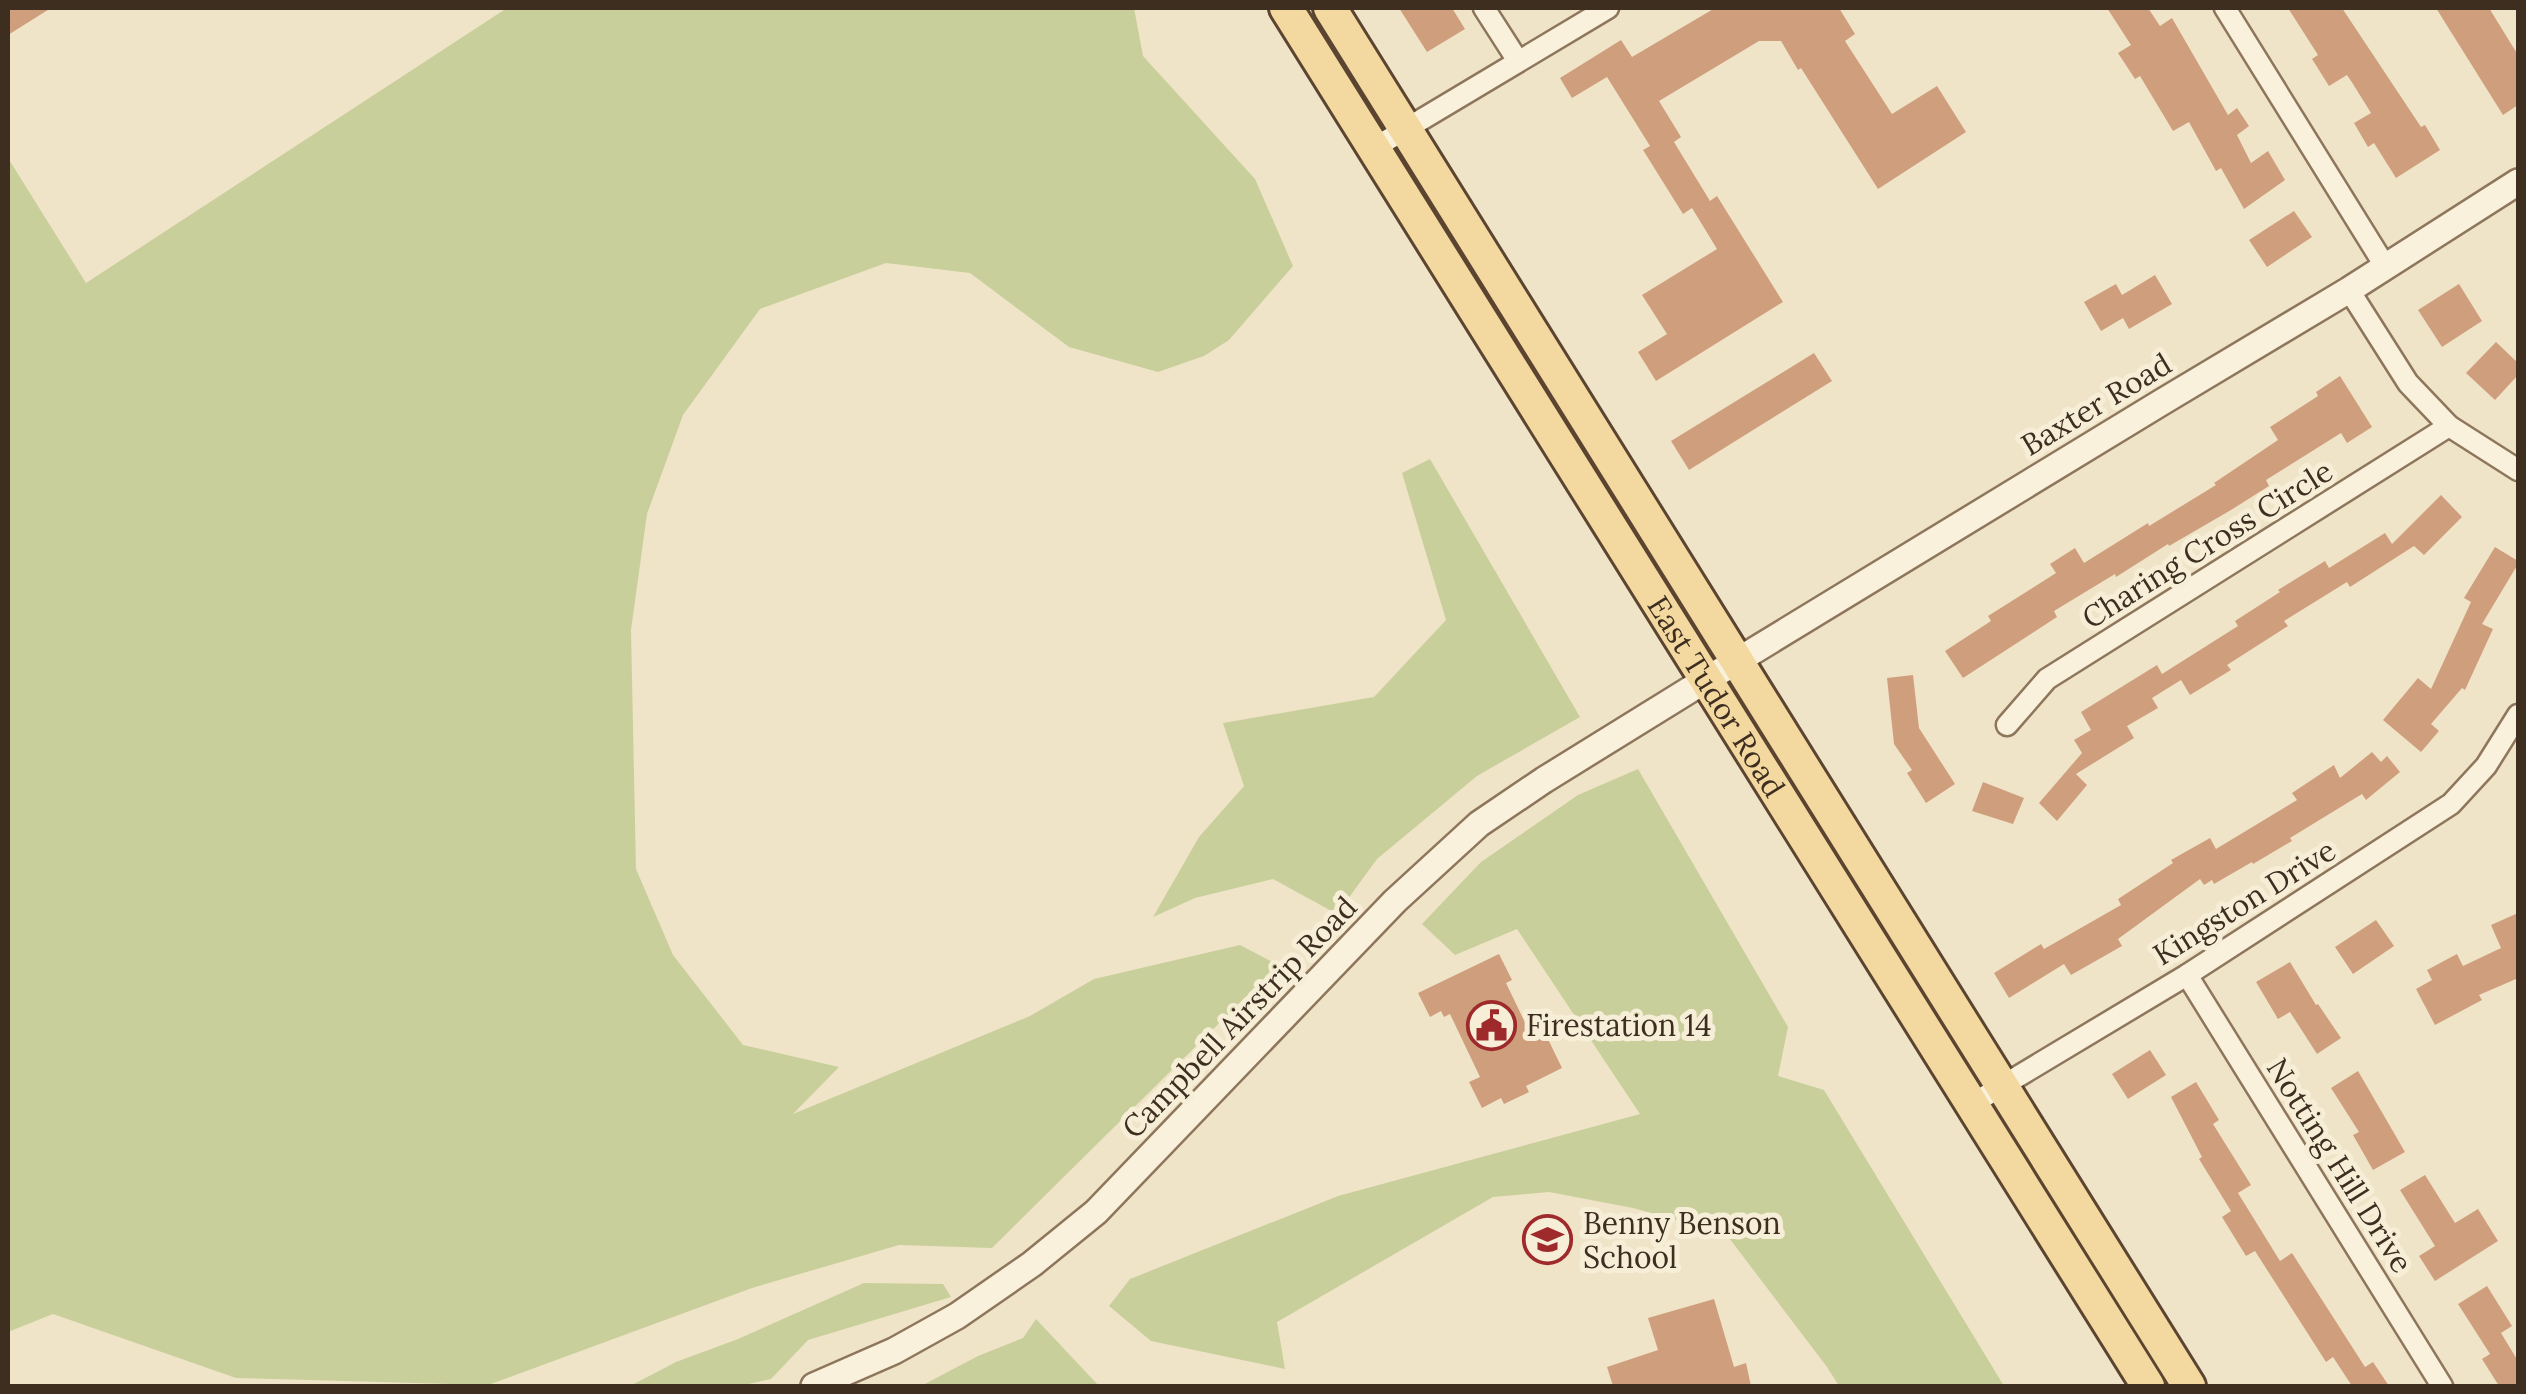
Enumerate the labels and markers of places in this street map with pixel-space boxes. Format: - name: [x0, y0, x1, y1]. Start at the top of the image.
- public building icon: Firestation 14: [1465, 999, 1517, 1051]
- place label: Firestation 14: [1526, 1006, 1711, 1044]
- place label: Benny Benson School: [1583, 1204, 1781, 1276]
- school or university icon: Benny Benson School: [1522, 1214, 1574, 1266]

